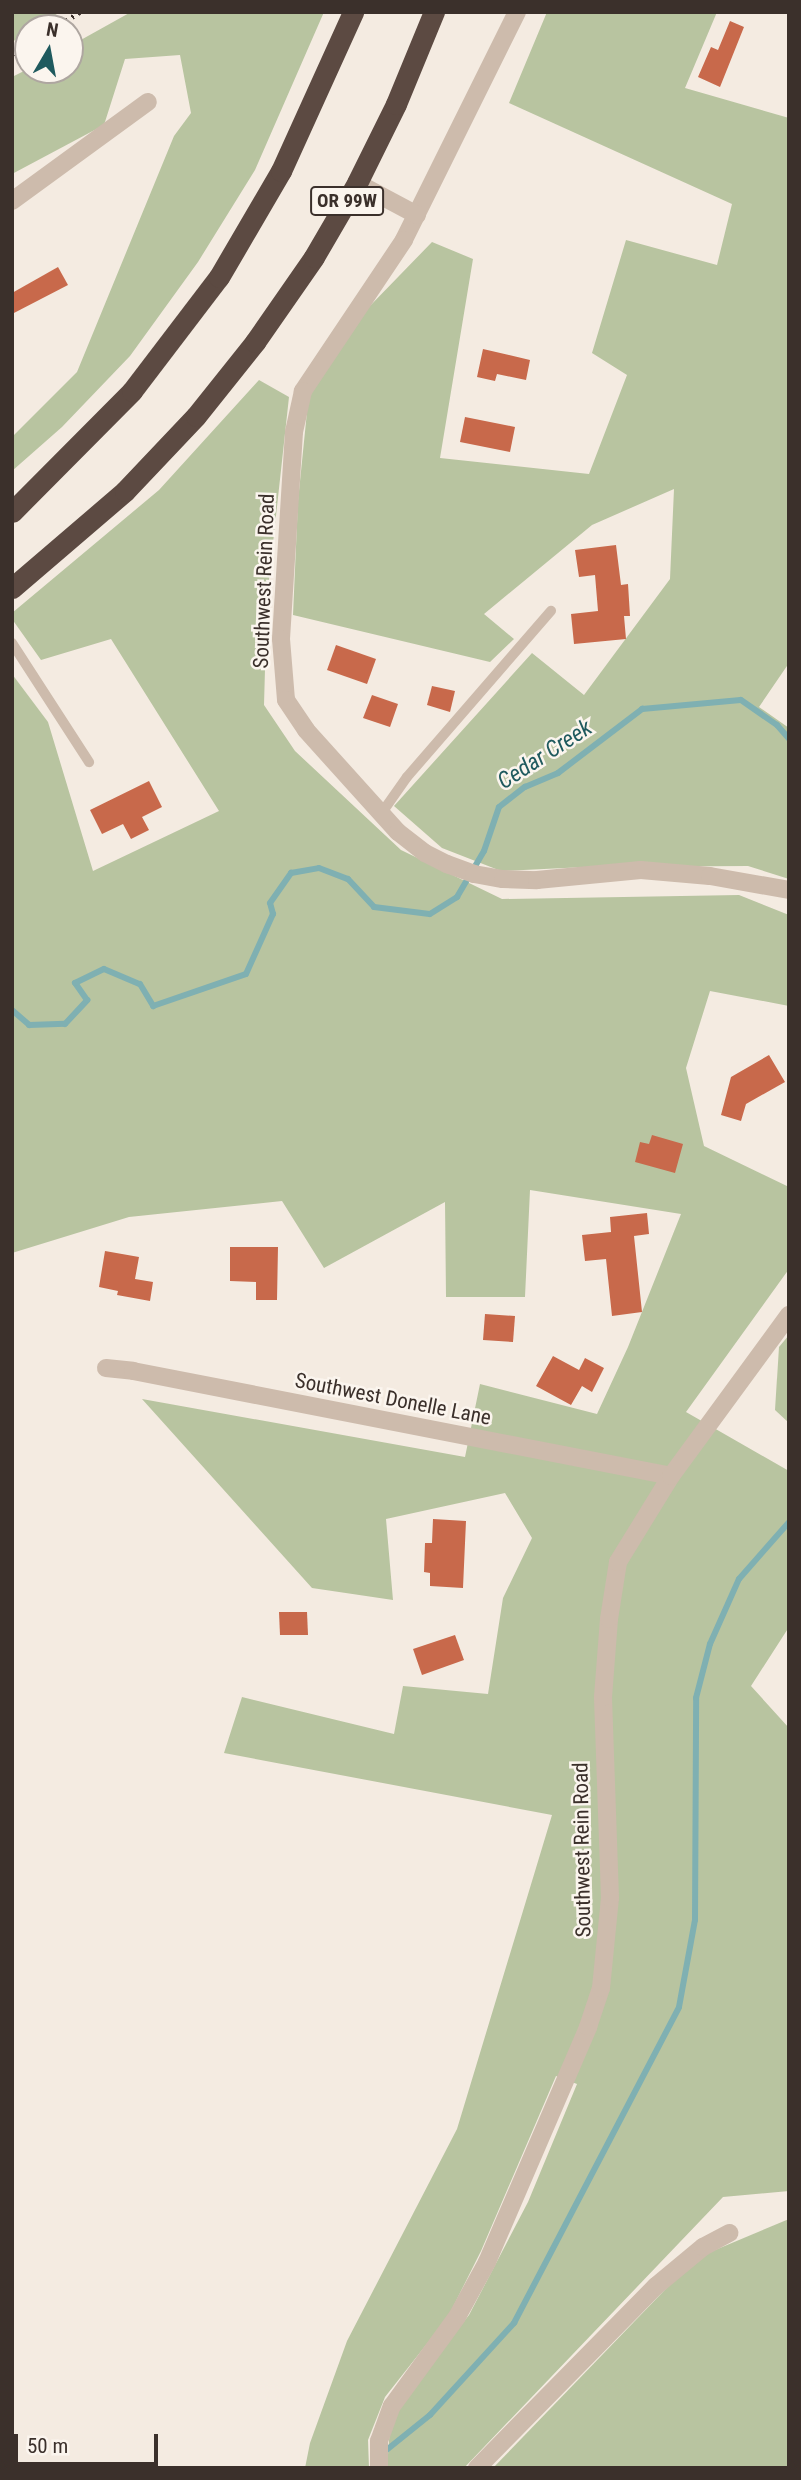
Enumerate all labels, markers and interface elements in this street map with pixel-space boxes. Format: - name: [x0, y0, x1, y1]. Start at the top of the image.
- north arrow: [14, 14, 84, 84]
- text: N: [45, 17, 60, 42]
- road number: OR 99W: [308, 186, 386, 216]
- street label: Southwest Rein Road: [248, 493, 280, 669]
- water label: Cedar Creek: [493, 714, 597, 796]
- street label: Southwest Donelle Lane: [293, 1368, 493, 1430]
- street label: Southwest Rein Road: [568, 1762, 596, 1938]
- scale bar: [18, 2420, 161, 2464]
- text: 50 m: [27, 2434, 68, 2458]

